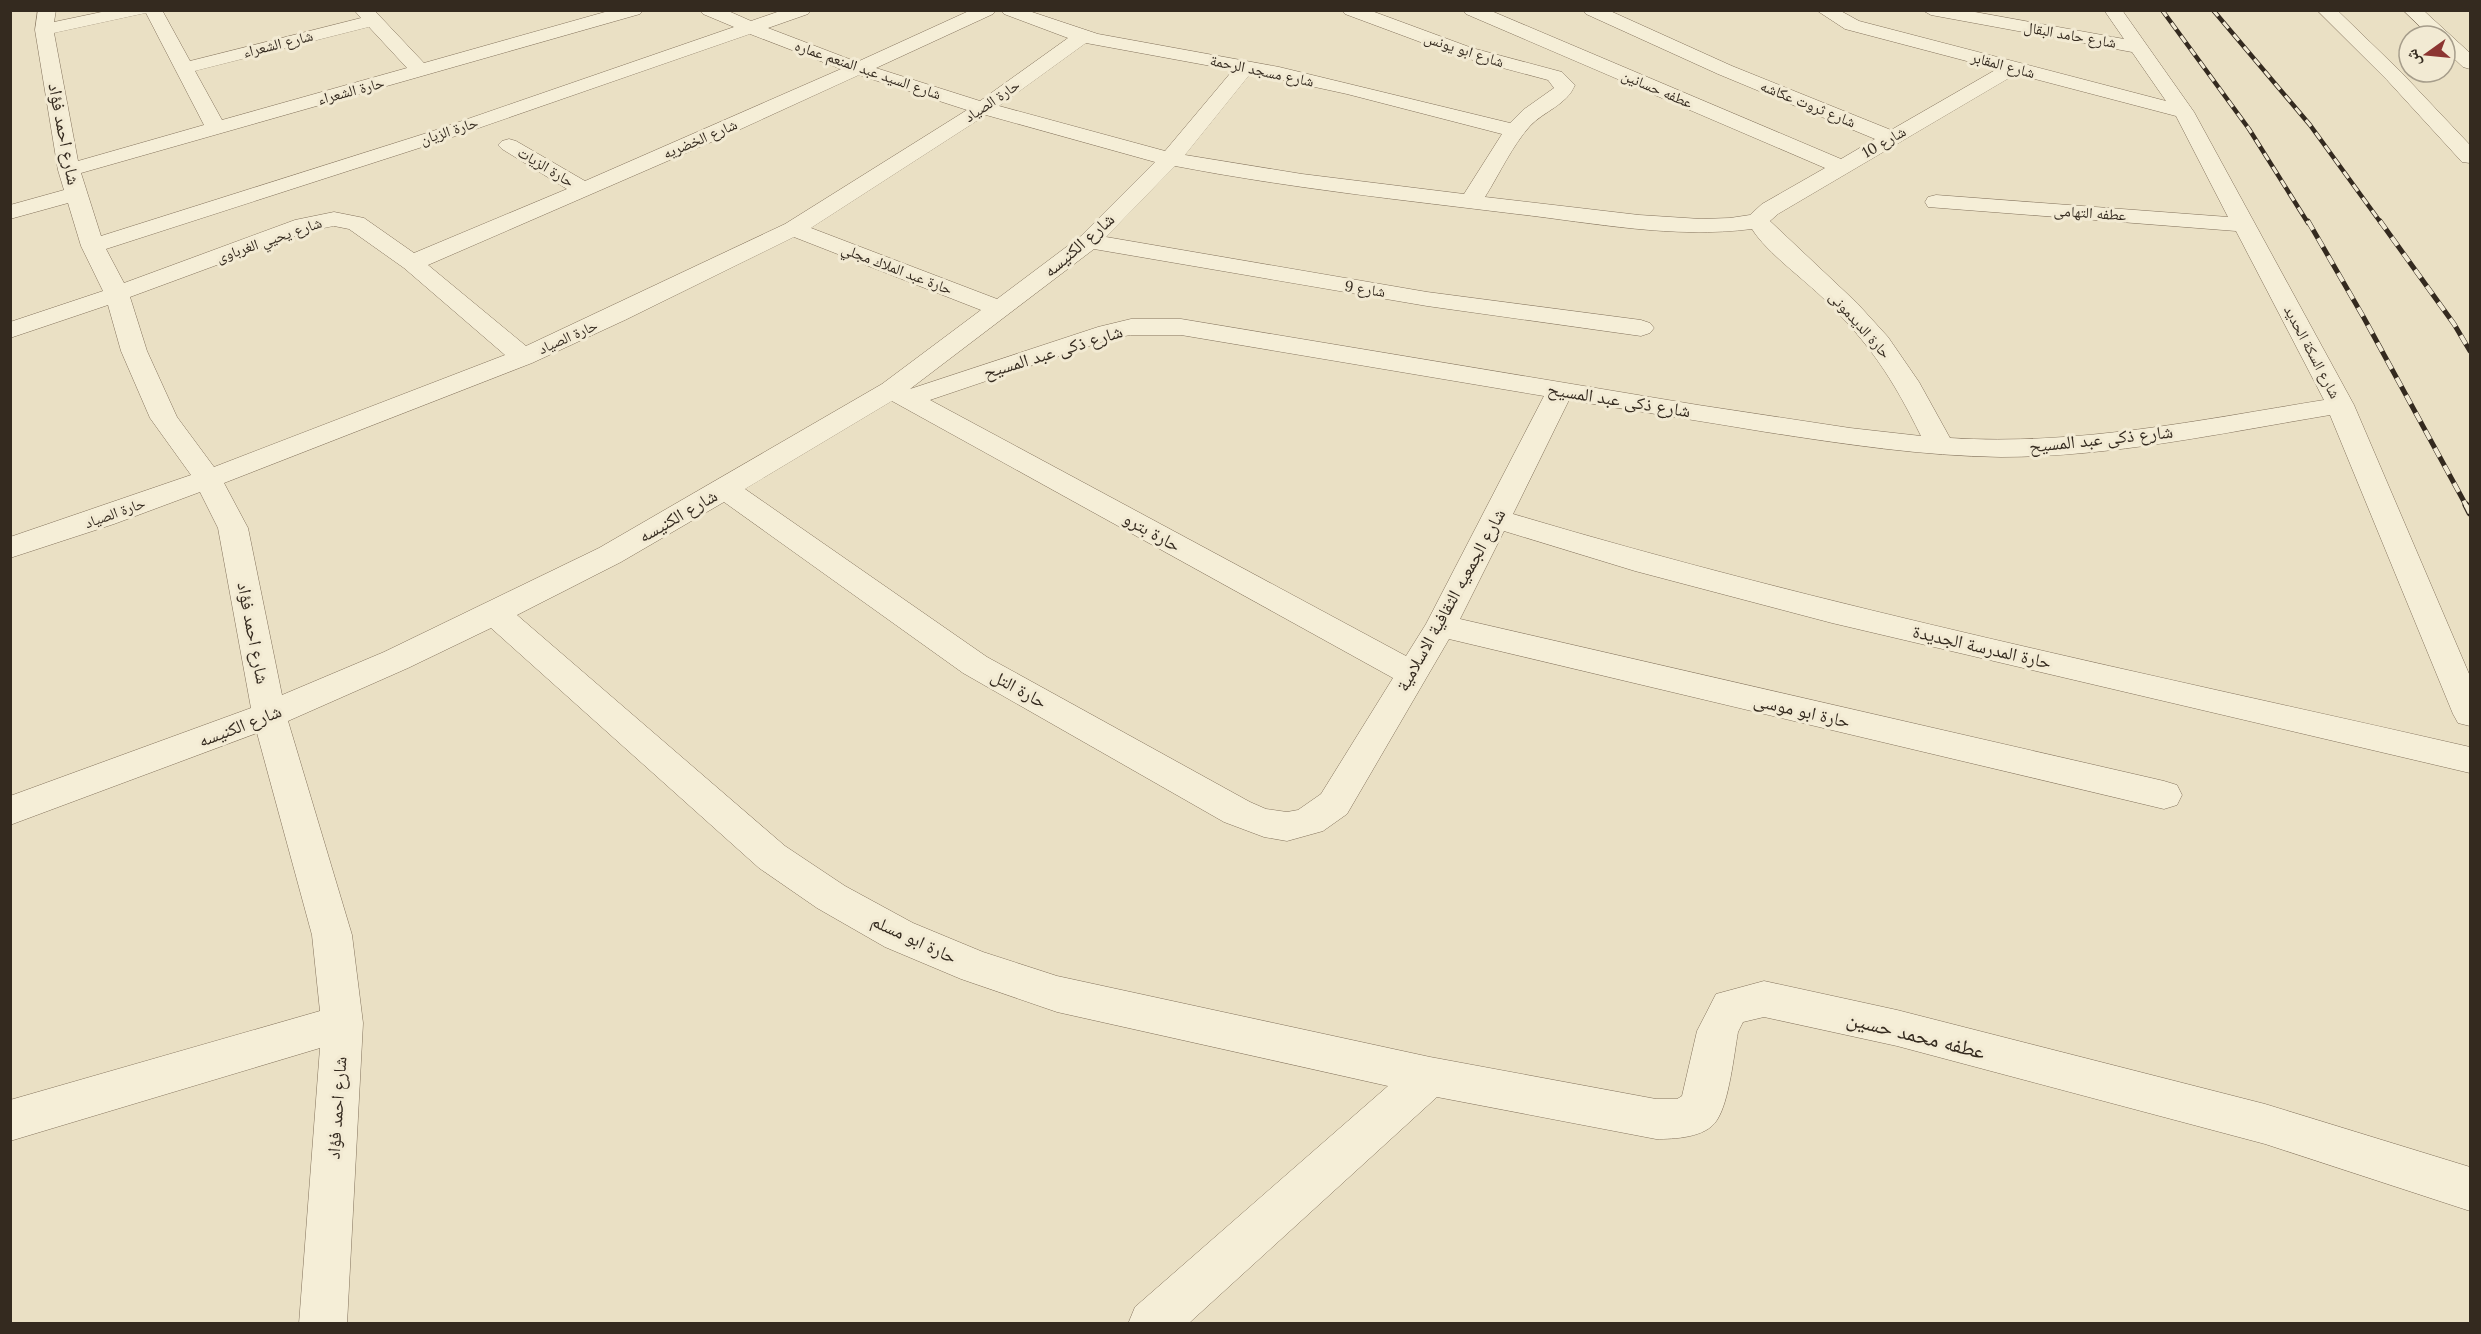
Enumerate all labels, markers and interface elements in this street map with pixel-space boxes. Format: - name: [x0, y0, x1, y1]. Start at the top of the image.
- street label: شارع حامد البقال: [2022, 17, 2118, 53]
- north arrow: [2397, 24, 2457, 84]
- street label: شارع الشعراء: [241, 26, 315, 62]
- street label: شارع ابو يونس: [1422, 28, 1507, 72]
- street label: شارع السيد عبد المنعم عماره: [792, 36, 944, 104]
- street label: شارع المقابر: [1968, 47, 2037, 83]
- text: ش: [2401, 47, 2424, 69]
- street label: شارع مسجد الرحمة: [1208, 50, 1316, 92]
- street label: عطفه حسانين: [1619, 65, 1696, 113]
- street label: حارة الشعراء: [315, 72, 387, 109]
- street label: حارة الصياد: [960, 75, 1024, 126]
- street label: شارع ثروت عكاشه: [1757, 76, 1859, 132]
- street label: شارع احمد فؤاد: [43, 81, 86, 187]
- street label: حارة الزيان: [418, 112, 481, 150]
- street label: شارع الخضريه: [660, 114, 740, 164]
- street label: شارع 10: [1859, 121, 1910, 162]
- street label: حارة الزيات: [515, 142, 578, 191]
- street label: عطفه التهامى: [2053, 201, 2127, 226]
- street label: شارع الكنيسه: [1038, 207, 1119, 282]
- street label: شارع يحيي الغرباوى: [214, 213, 325, 269]
- street label: حارة عبد الملاك مجلي: [838, 239, 956, 301]
- street label: شارع 9: [1343, 276, 1387, 302]
- street label: حارة الديدمونى: [1825, 287, 1896, 363]
- street label: شارع السكة الحديد: [2279, 302, 2345, 402]
- street label: حارة الصياد: [535, 315, 601, 358]
- street label: شارع ذكى عبد المسيح: [980, 319, 1126, 385]
- street label: شارع ذكى عبد المسيح: [1546, 377, 1692, 423]
- street label: شارع ذكى عبد المسيح: [2028, 420, 2174, 458]
- street label: شارع الكنيسه: [634, 484, 721, 547]
- street label: حارة الصياد: [82, 493, 148, 532]
- street label: شارع الجمعيه الثقافية الاسلامية: [1391, 504, 1510, 695]
- street label: حارة بترو: [1119, 506, 1185, 557]
- street label: شارع احمد فؤاد: [232, 580, 275, 686]
- street label: حارة المدرسة الجديدة: [1911, 619, 2054, 674]
- street label: حارة التل: [987, 664, 1051, 713]
- street label: حارة ابو موسى: [1752, 688, 1853, 733]
- street label: شارع الكنيسه: [195, 699, 285, 752]
- street label: حارة ابو مسلم: [867, 909, 961, 969]
- street label: عطفه محمد حسين: [1844, 1004, 1989, 1065]
- street label: شارع احمد فؤاد: [321, 1056, 352, 1160]

